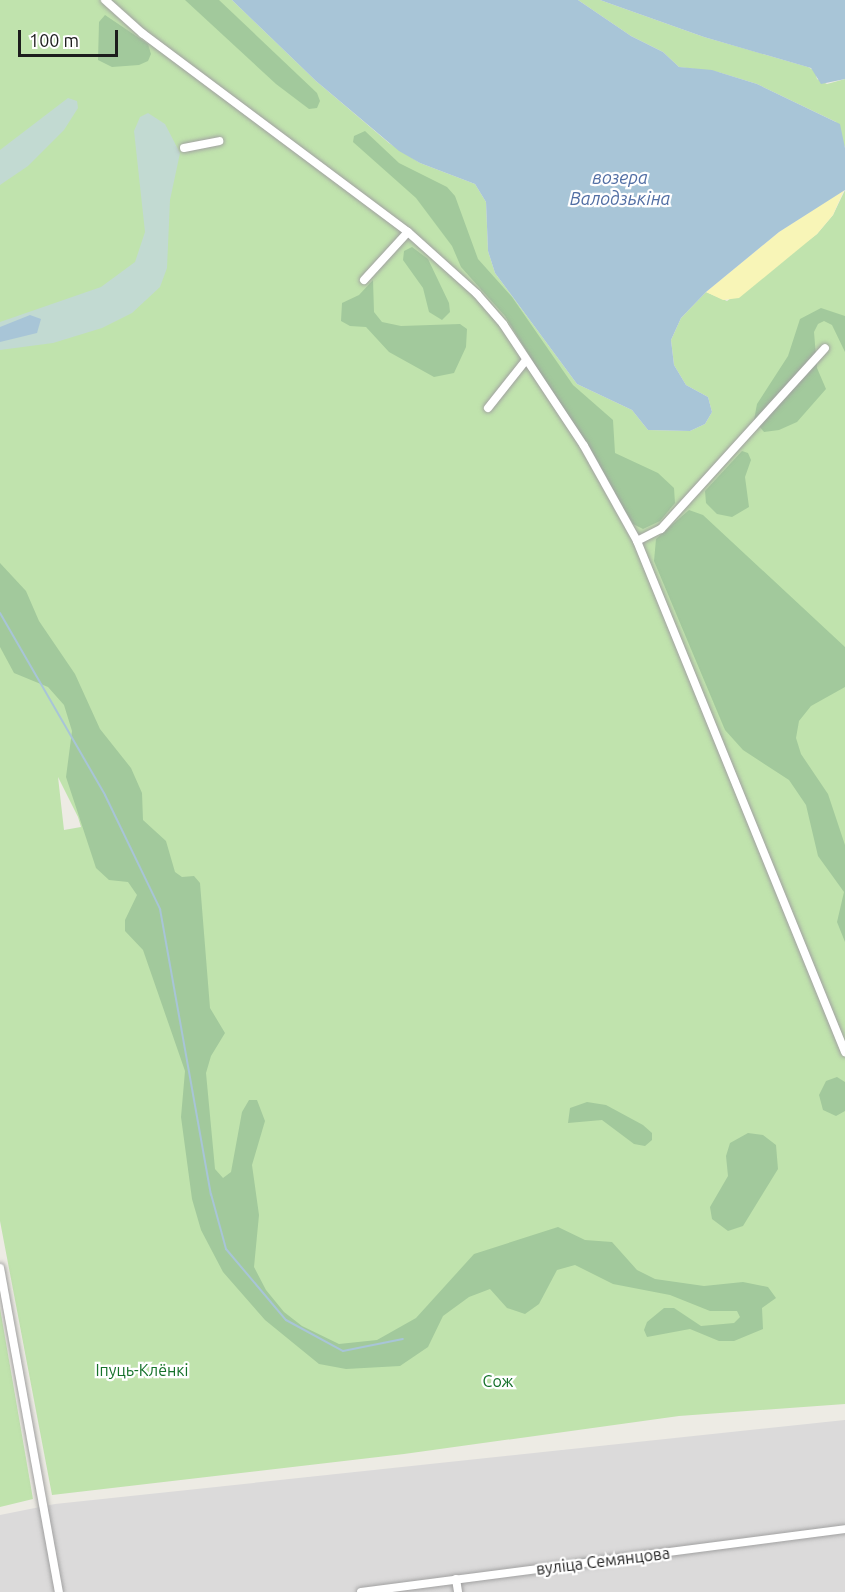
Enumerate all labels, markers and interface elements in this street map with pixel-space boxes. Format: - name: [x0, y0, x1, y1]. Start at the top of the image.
- scale bar: [21, 18, 122, 56]
- text: 100 m: [29, 30, 79, 50]
- water label: возера Валодзькіна: [570, 167, 670, 210]
- park label: Іпуць-Клёнкі: [95, 1360, 189, 1380]
- park label: Сож: [483, 1371, 513, 1391]
- street label: вуліца Семянцова: [535, 1543, 671, 1579]

